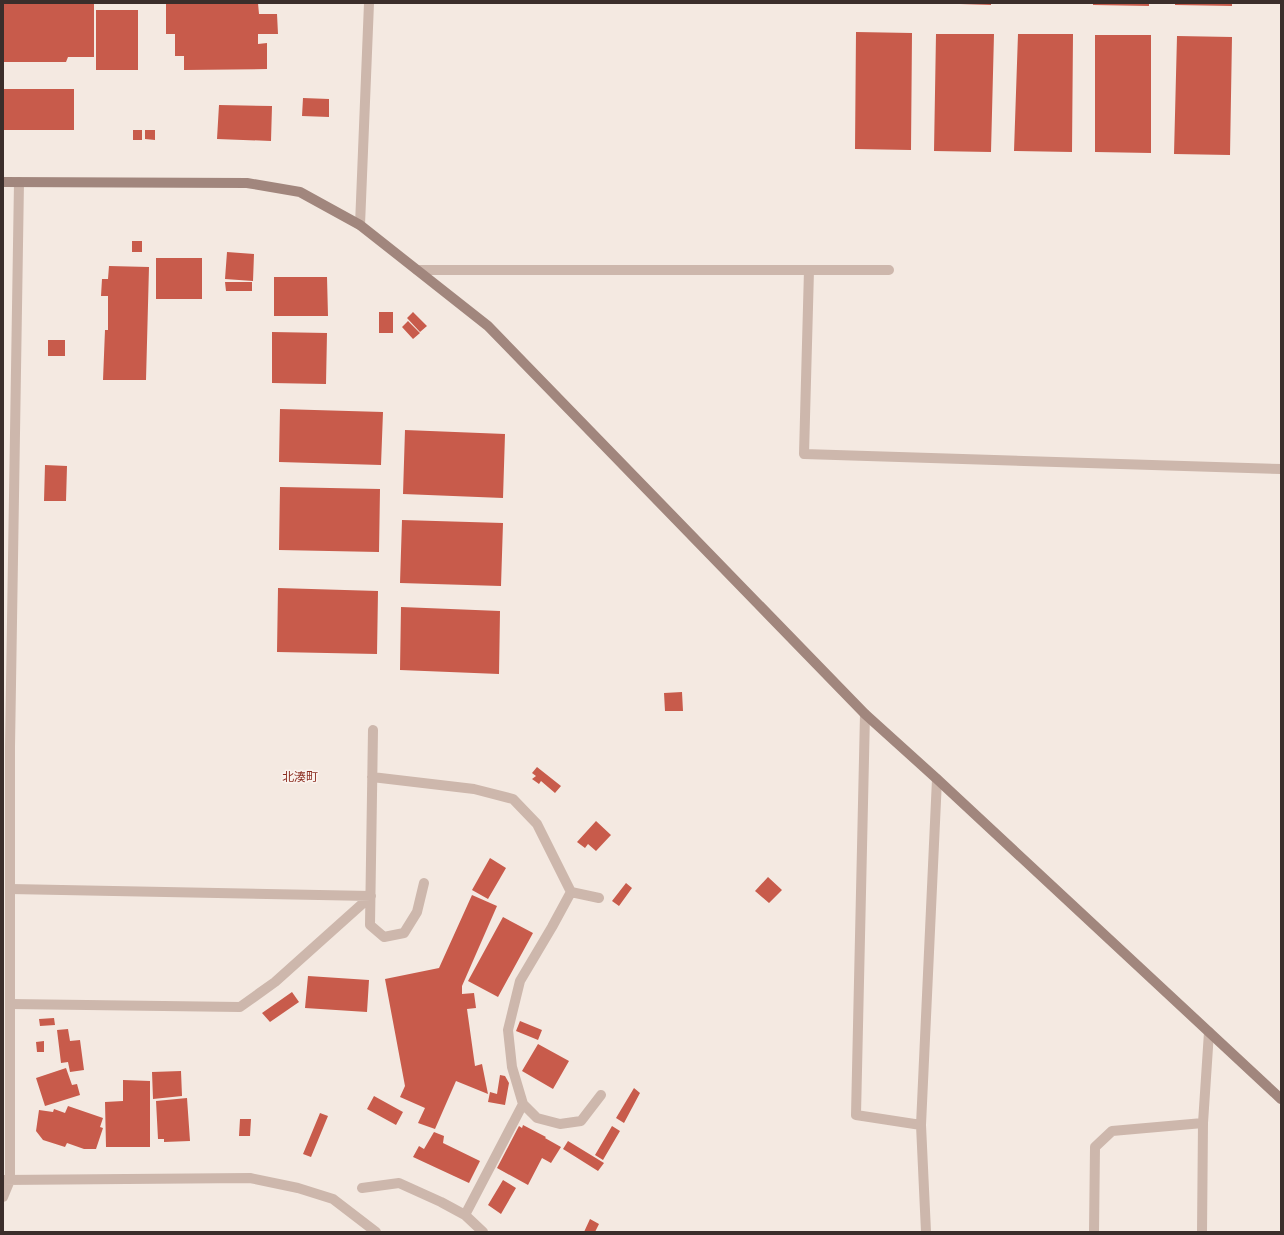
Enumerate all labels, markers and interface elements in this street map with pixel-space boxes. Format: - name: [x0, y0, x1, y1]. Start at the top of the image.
- district label: 北湊町: [282, 770, 318, 784]

